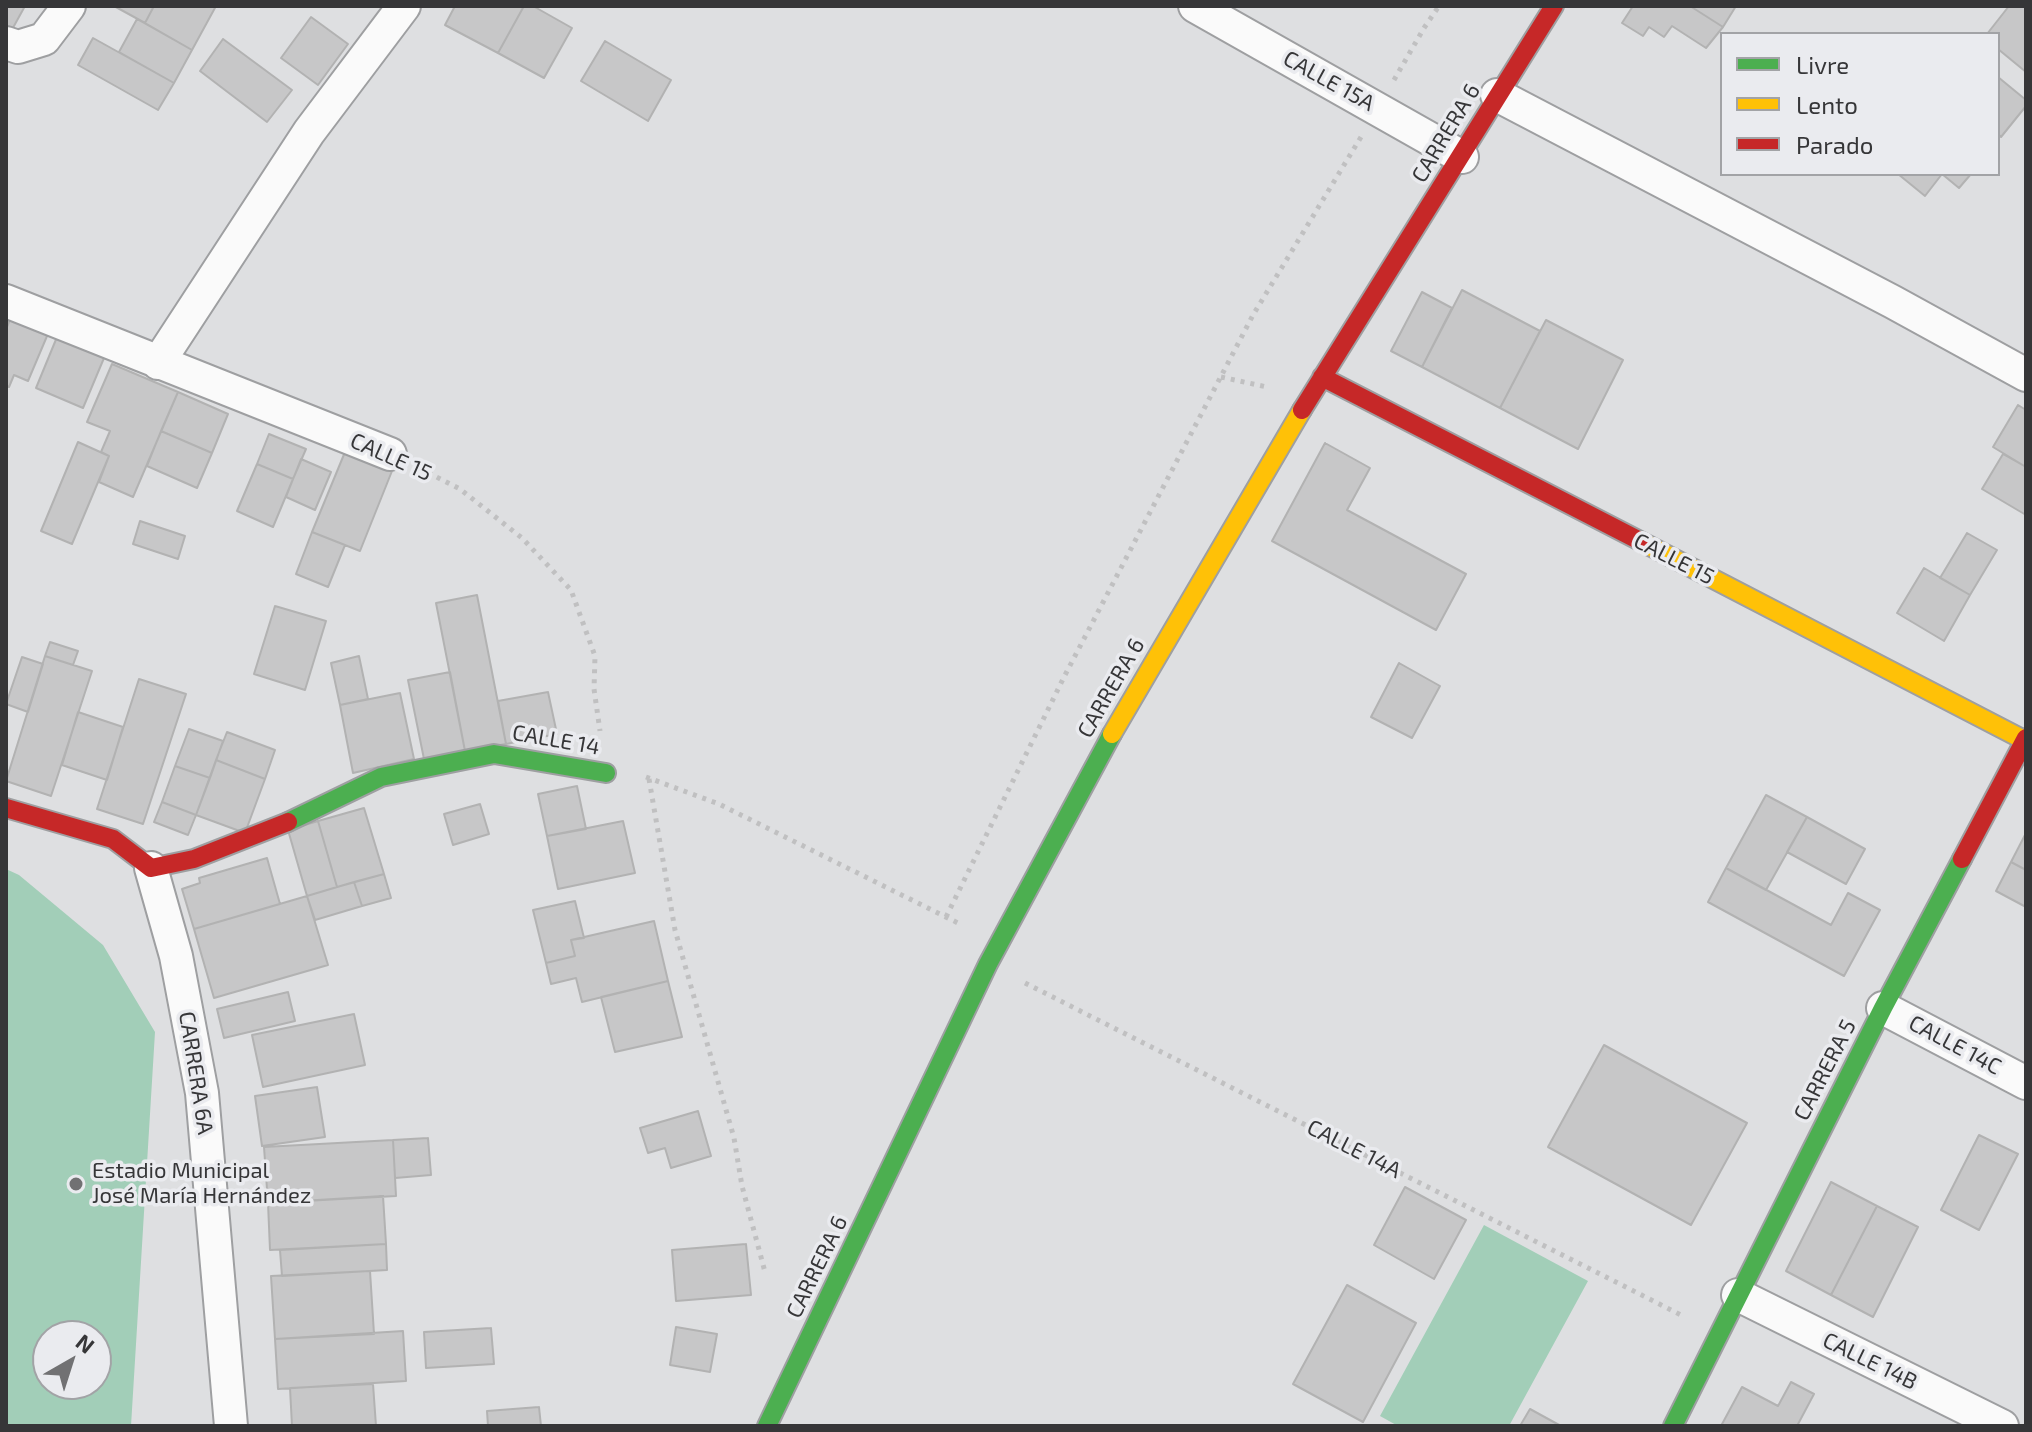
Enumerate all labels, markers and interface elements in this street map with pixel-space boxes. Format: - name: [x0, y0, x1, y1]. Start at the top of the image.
- legend: [1720, 32, 2000, 176]
- street label: CALLE 15A: [1279, 45, 1379, 117]
- text: Livre: [1796, 50, 1849, 79]
- street label: CARRERA 6: [1406, 79, 1486, 187]
- text: Lento: [1796, 90, 1858, 119]
- text: Parado: [1796, 130, 1873, 159]
- street label: CALLE 15: [346, 427, 436, 487]
- street label: CALLE 15: [1629, 528, 1719, 590]
- street label: CARRERA 6: [1072, 634, 1150, 742]
- street label: CALLE 14: [510, 719, 602, 761]
- street label: CARRERA 6A: [173, 1010, 219, 1136]
- street label: CALLE 14C: [1904, 1010, 2006, 1080]
- street label: CARRERA 5: [1788, 1015, 1862, 1125]
- street label: CALLE 14A: [1303, 1114, 1405, 1184]
- place label: Estadio Municipal José María Hernández: [92, 1158, 311, 1210]
- marker: Estadio Municipal José María Hernández: [67, 1175, 85, 1193]
- street label: CARRERA 6: [781, 1212, 853, 1322]
- north arrow: [32, 1320, 112, 1400]
- street label: CALLE 14B: [1818, 1327, 1922, 1395]
- text: N: [71, 1328, 100, 1358]

